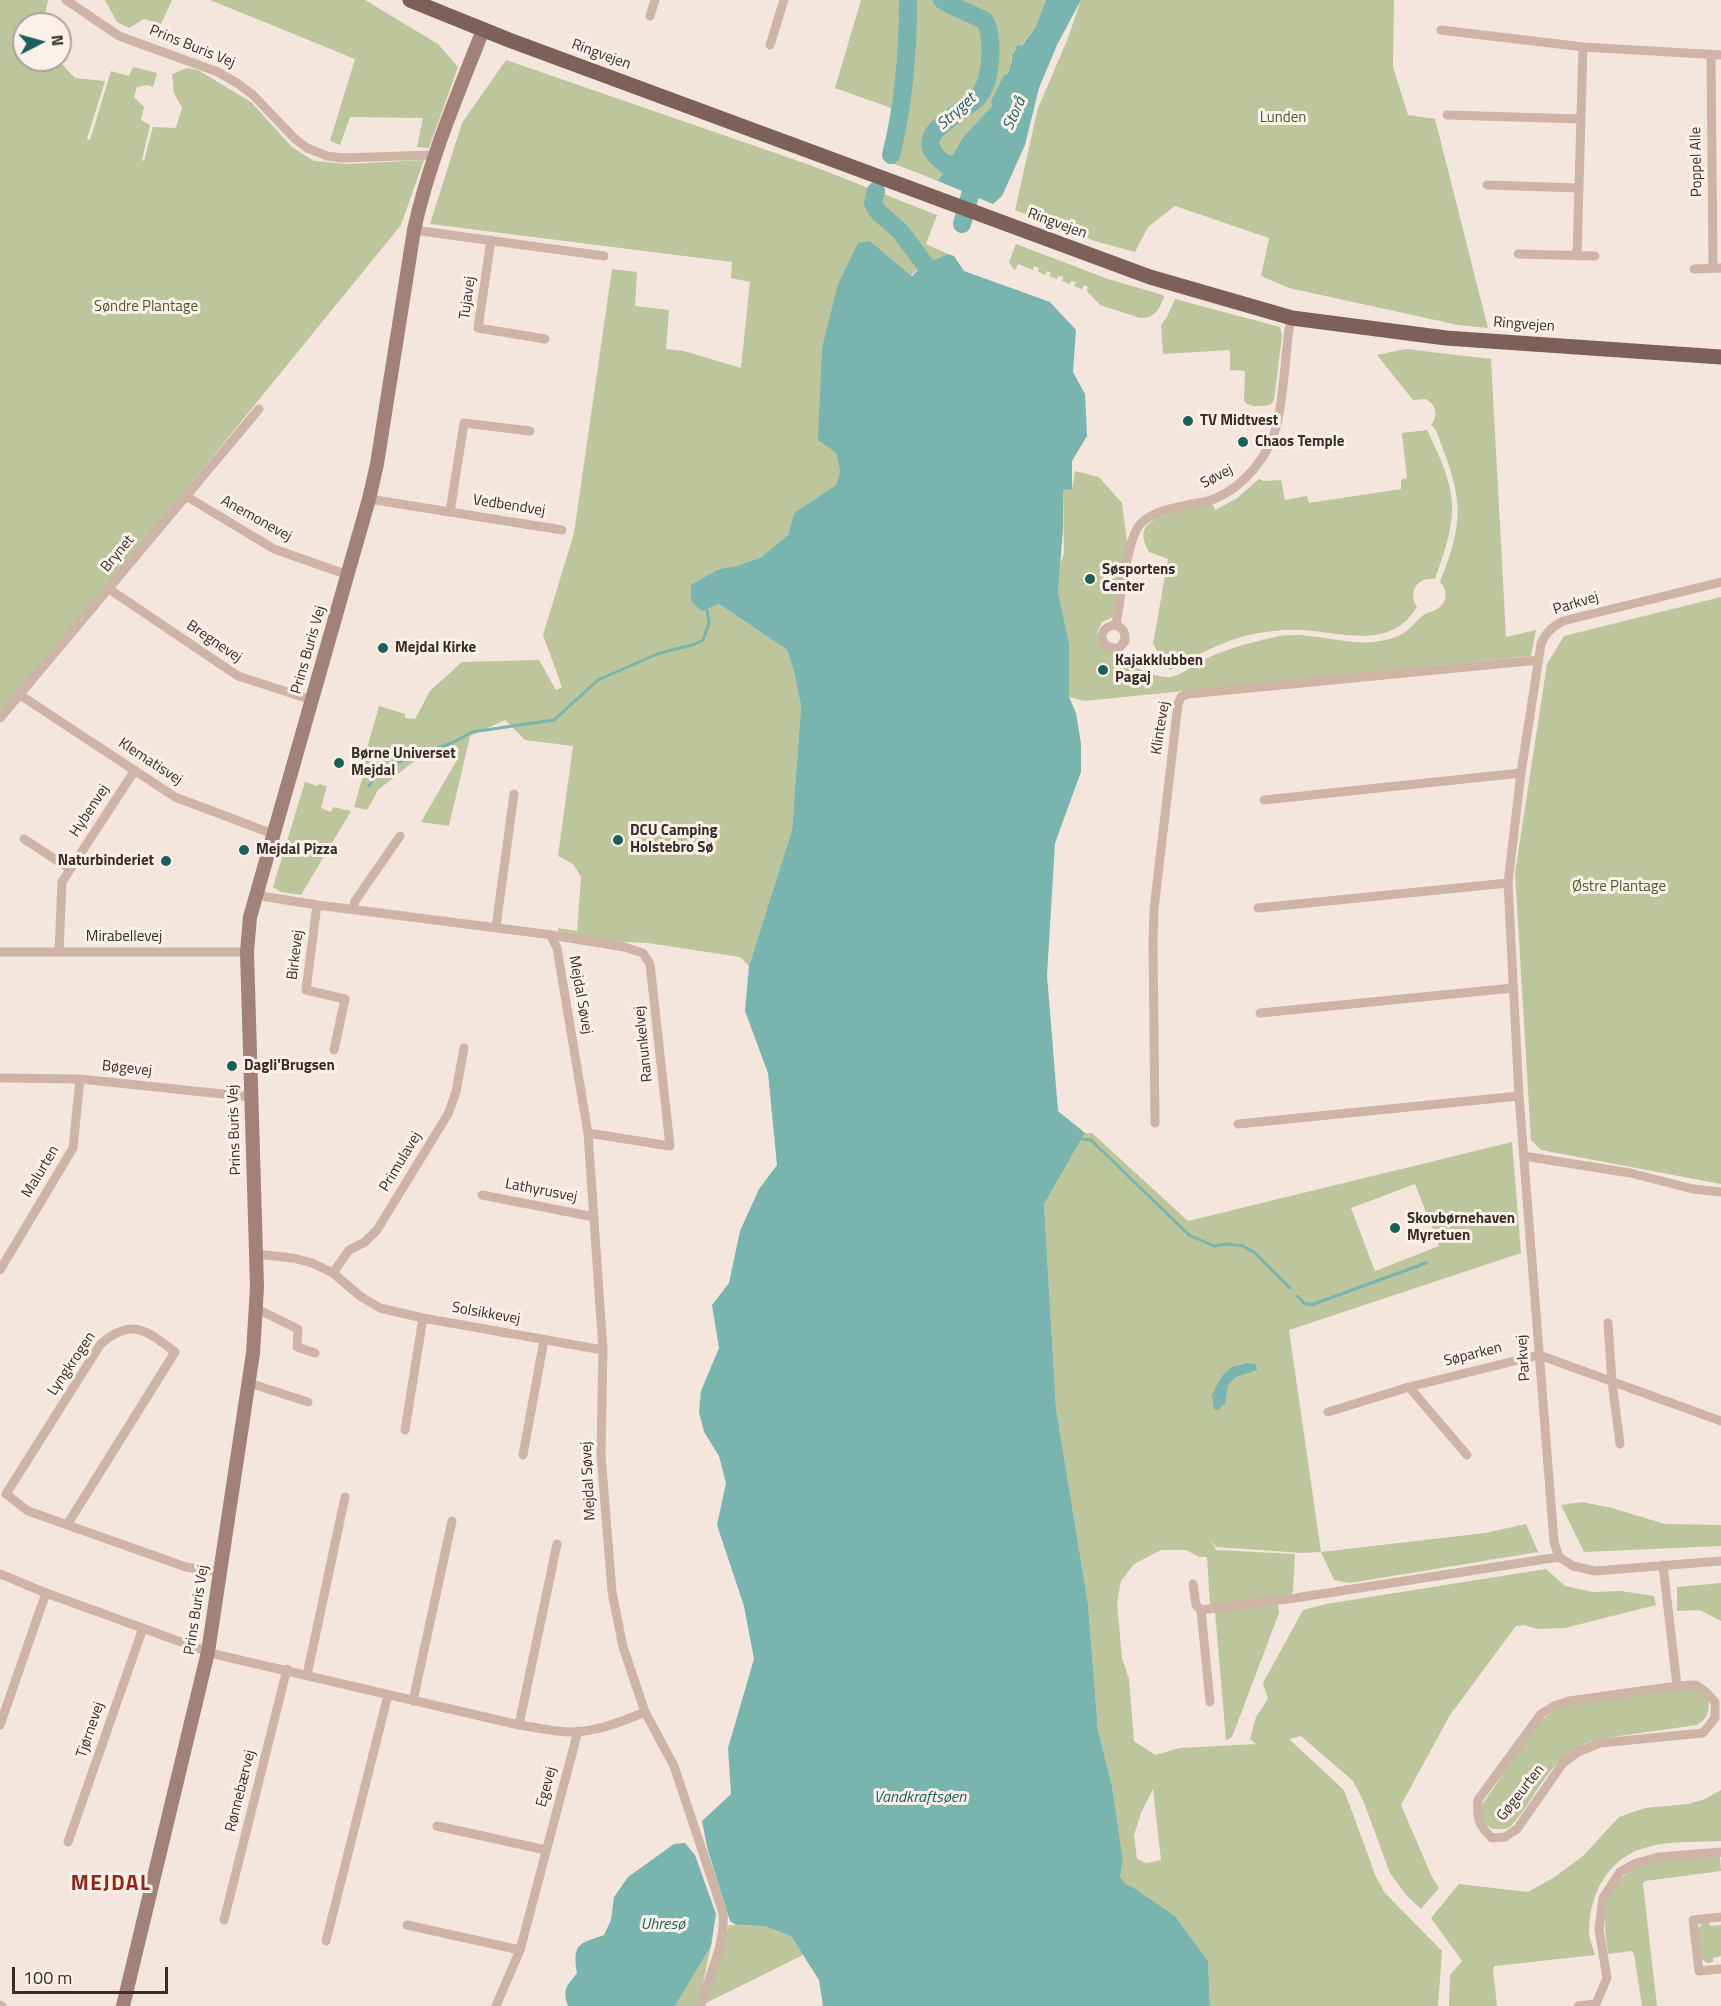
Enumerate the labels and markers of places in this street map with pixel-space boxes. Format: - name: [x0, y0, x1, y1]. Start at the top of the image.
- place label: TV Midtvest: [1200, 412, 1278, 430]
- marker: TV Midtvest: [1181, 414, 1195, 428]
- place label: Chaos Temple: [1255, 433, 1344, 451]
- marker: Chaos Temple: [1236, 435, 1250, 449]
- place label: Søsportens Center: [1102, 561, 1175, 596]
- marker: Søsportens Center: [1083, 572, 1097, 586]
- place label: Mejdal Kirke: [395, 639, 476, 657]
- marker: Mejdal Kirke: [376, 641, 390, 655]
- place label: Kajakklubben Pagaj: [1115, 652, 1203, 687]
- marker: Kajakklubben Pagaj: [1096, 663, 1110, 677]
- place label: Børne Universet Mejdal: [351, 745, 456, 780]
- marker: Børne Universet Mejdal: [332, 756, 346, 770]
- place label: DCU Camping Holstebro Sø: [630, 822, 718, 857]
- marker: DCU Camping Holstebro Sø: [611, 833, 625, 847]
- place label: Mejdal Pizza: [256, 841, 338, 859]
- marker: Mejdal Pizza: [237, 843, 251, 857]
- place label: Naturbinderiet: [58, 852, 154, 870]
- marker: Naturbinderiet: [159, 854, 173, 868]
- place label: Dagli'Brugsen: [244, 1057, 335, 1075]
- marker: Dagli'Brugsen: [225, 1059, 239, 1073]
- place label: Skovbørnehaven Myretuen: [1407, 1210, 1515, 1245]
- marker: Skovbørnehaven Myretuen: [1388, 1221, 1402, 1235]

